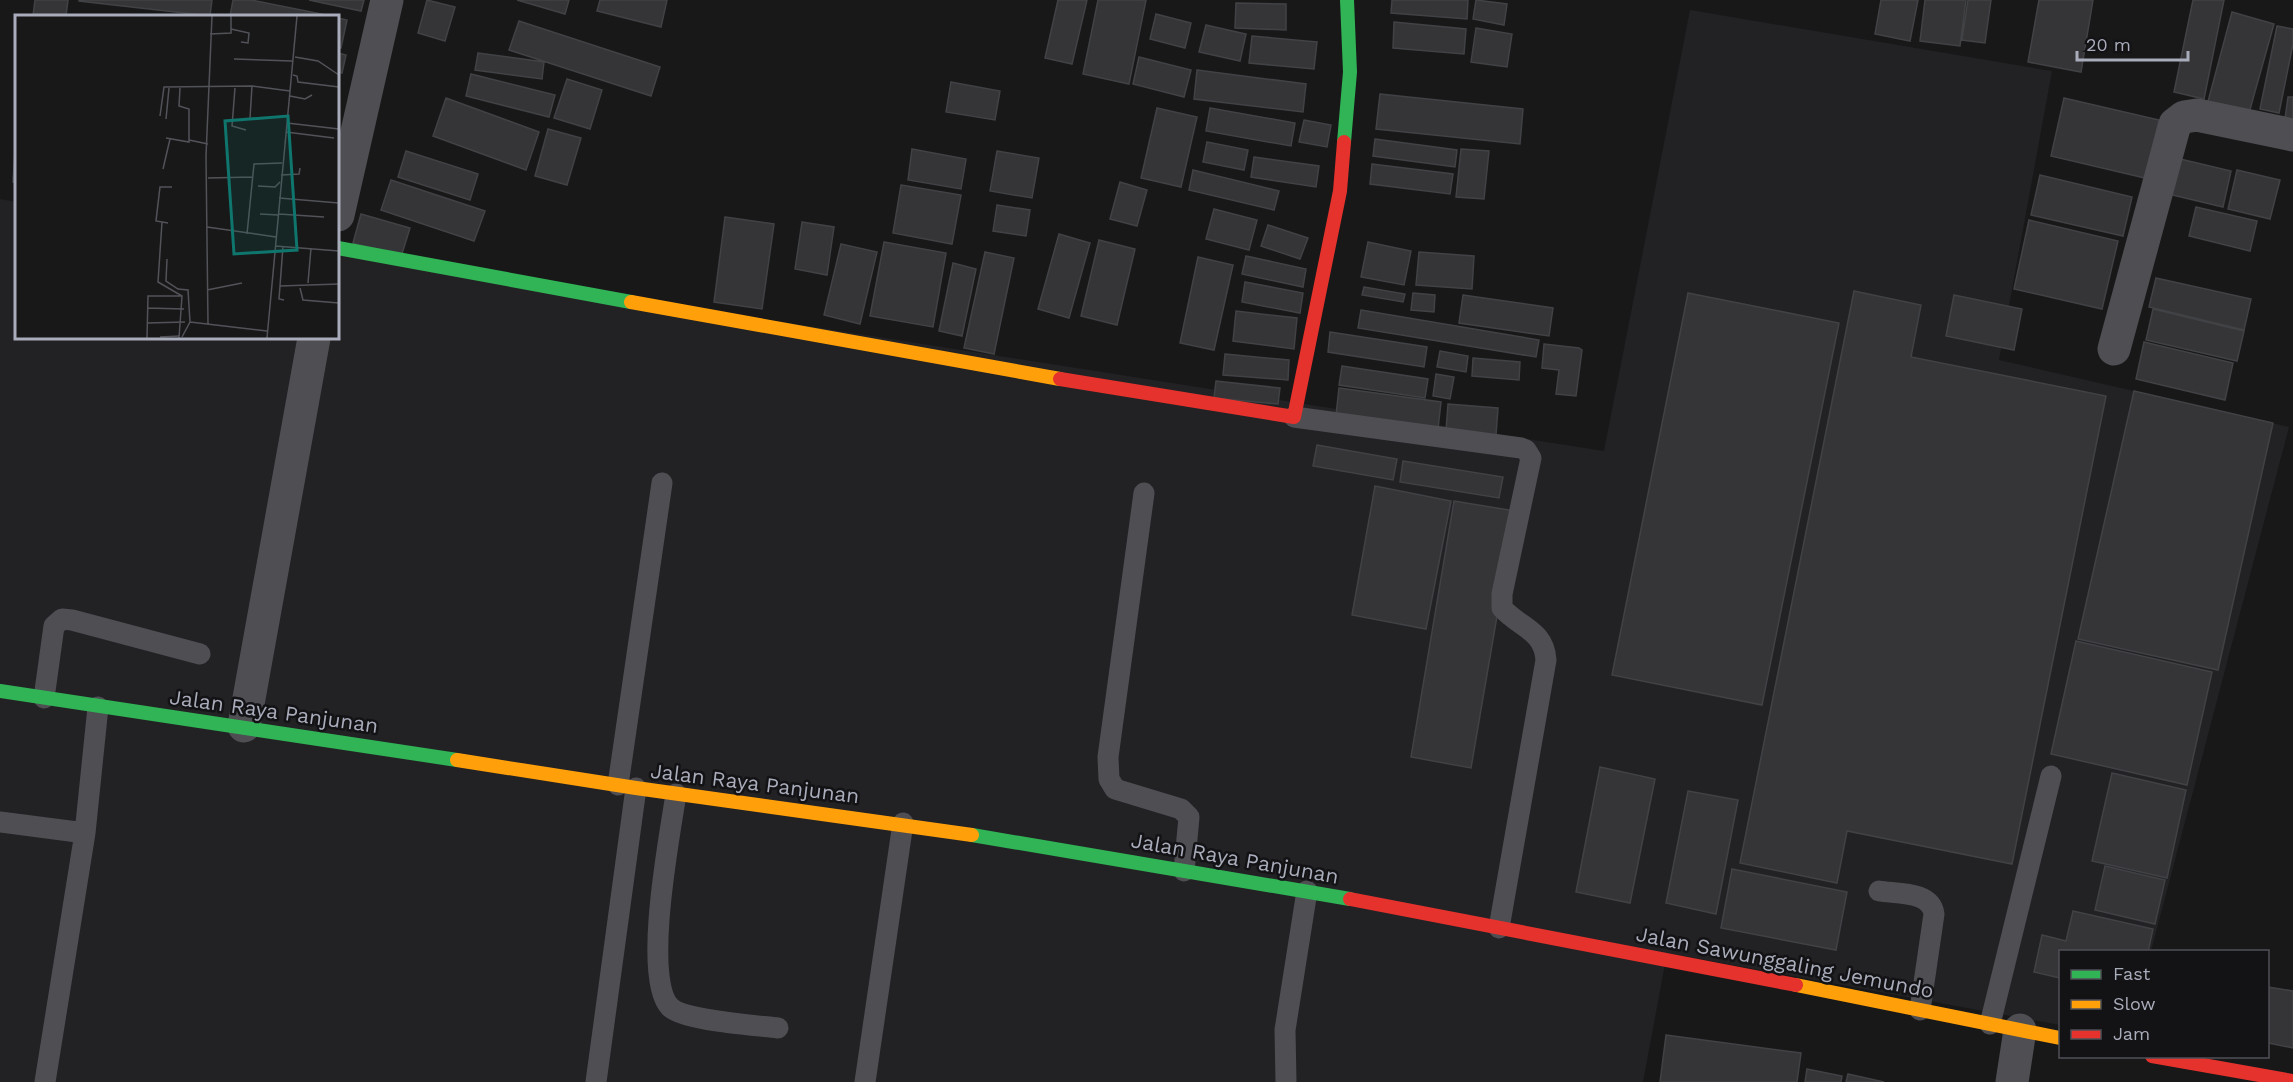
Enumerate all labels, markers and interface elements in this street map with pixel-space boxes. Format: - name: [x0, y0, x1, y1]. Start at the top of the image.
- inset map: [15, 15, 339, 339]
- scale bar: [2077, 24, 2188, 62]
- text: 20 m: [2086, 34, 2131, 55]
- street label: Jalan Raya Panjunan: [168, 684, 380, 738]
- street label: Jalan Raya Panjunan: [649, 758, 861, 808]
- street label: Jalan Raya Panjunan: [1129, 827, 1341, 889]
- street label: Jalan Sawunggaling Jemundo: [1634, 921, 1936, 1003]
- legend: [2059, 950, 2269, 1058]
- text: Fast: [2113, 963, 2151, 984]
- text: Slow: [2113, 993, 2156, 1014]
- text: Jam: [2113, 1023, 2150, 1044]

